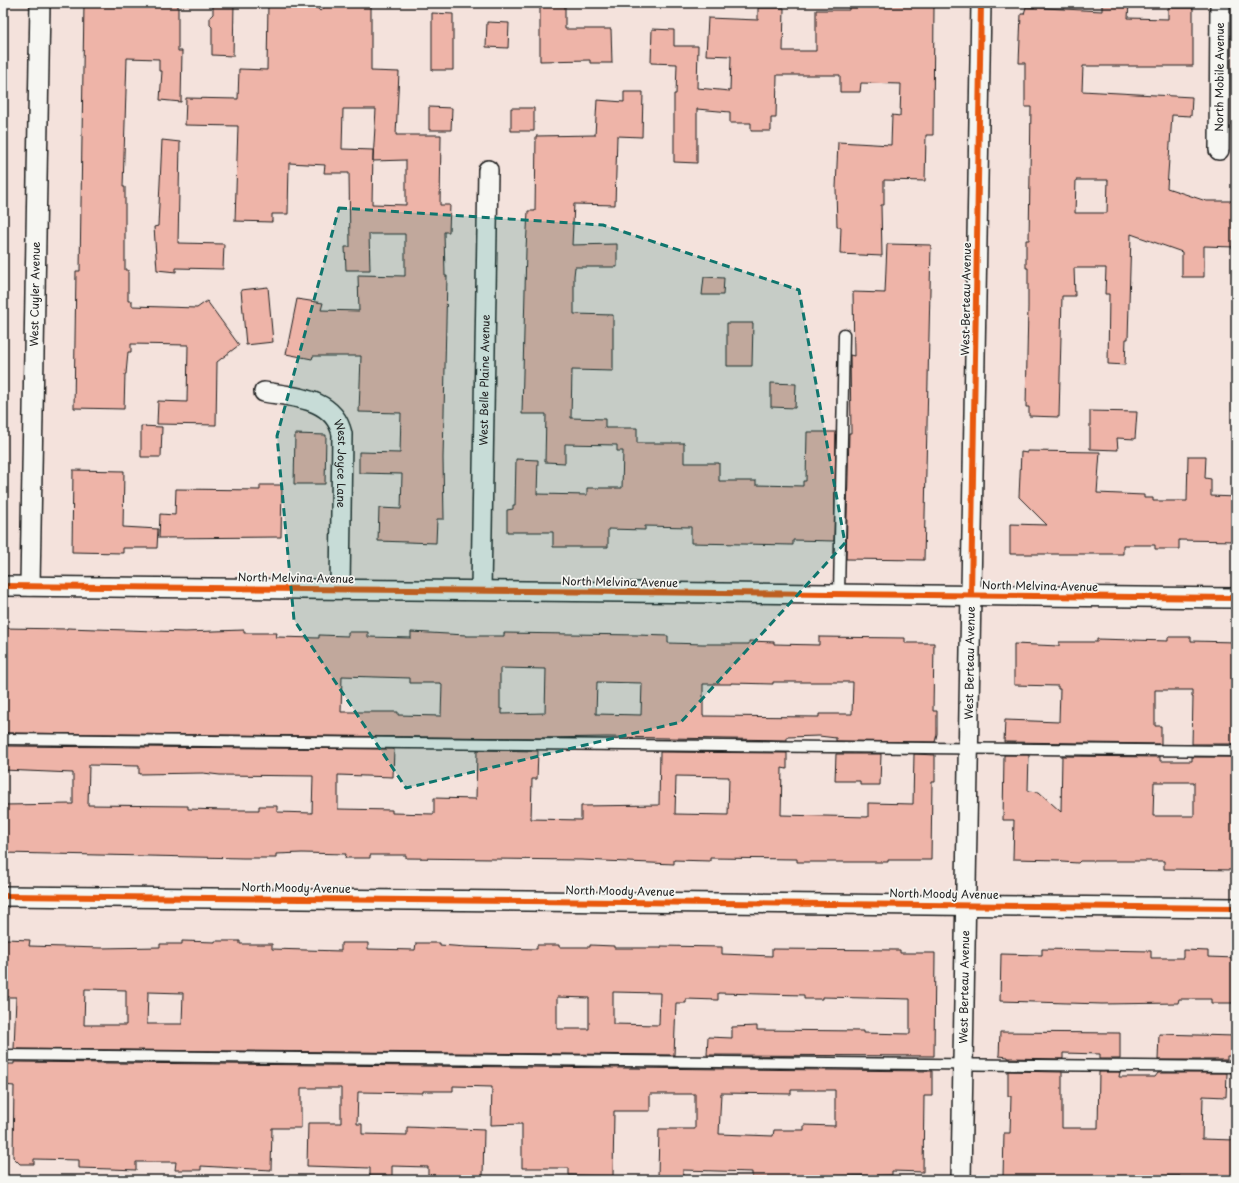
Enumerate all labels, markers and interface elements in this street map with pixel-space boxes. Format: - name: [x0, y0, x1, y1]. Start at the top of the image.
- street label: North Mobile Avenue: [1210, 22, 1228, 132]
- street label: West Cuyler Avenue: [25, 241, 44, 347]
- street label: West Berteau Avenue: [956, 242, 975, 356]
- street label: West Belle Plaine Avenue: [474, 314, 494, 446]
- street label: West Joyce Lane: [330, 417, 351, 508]
- street label: North Melvina Avenue: [238, 568, 354, 587]
- street label: North Melvina Avenue: [562, 572, 678, 591]
- street label: North Melvina Avenue: [982, 576, 1098, 595]
- street label: West Berteau Avenue: [960, 606, 979, 720]
- street label: North Moody Avenue: [241, 878, 351, 897]
- street label: North Moody Avenue: [565, 881, 675, 900]
- street label: North Moody Avenue: [889, 884, 999, 903]
- street label: West Berteau Avenue: [954, 930, 973, 1044]

